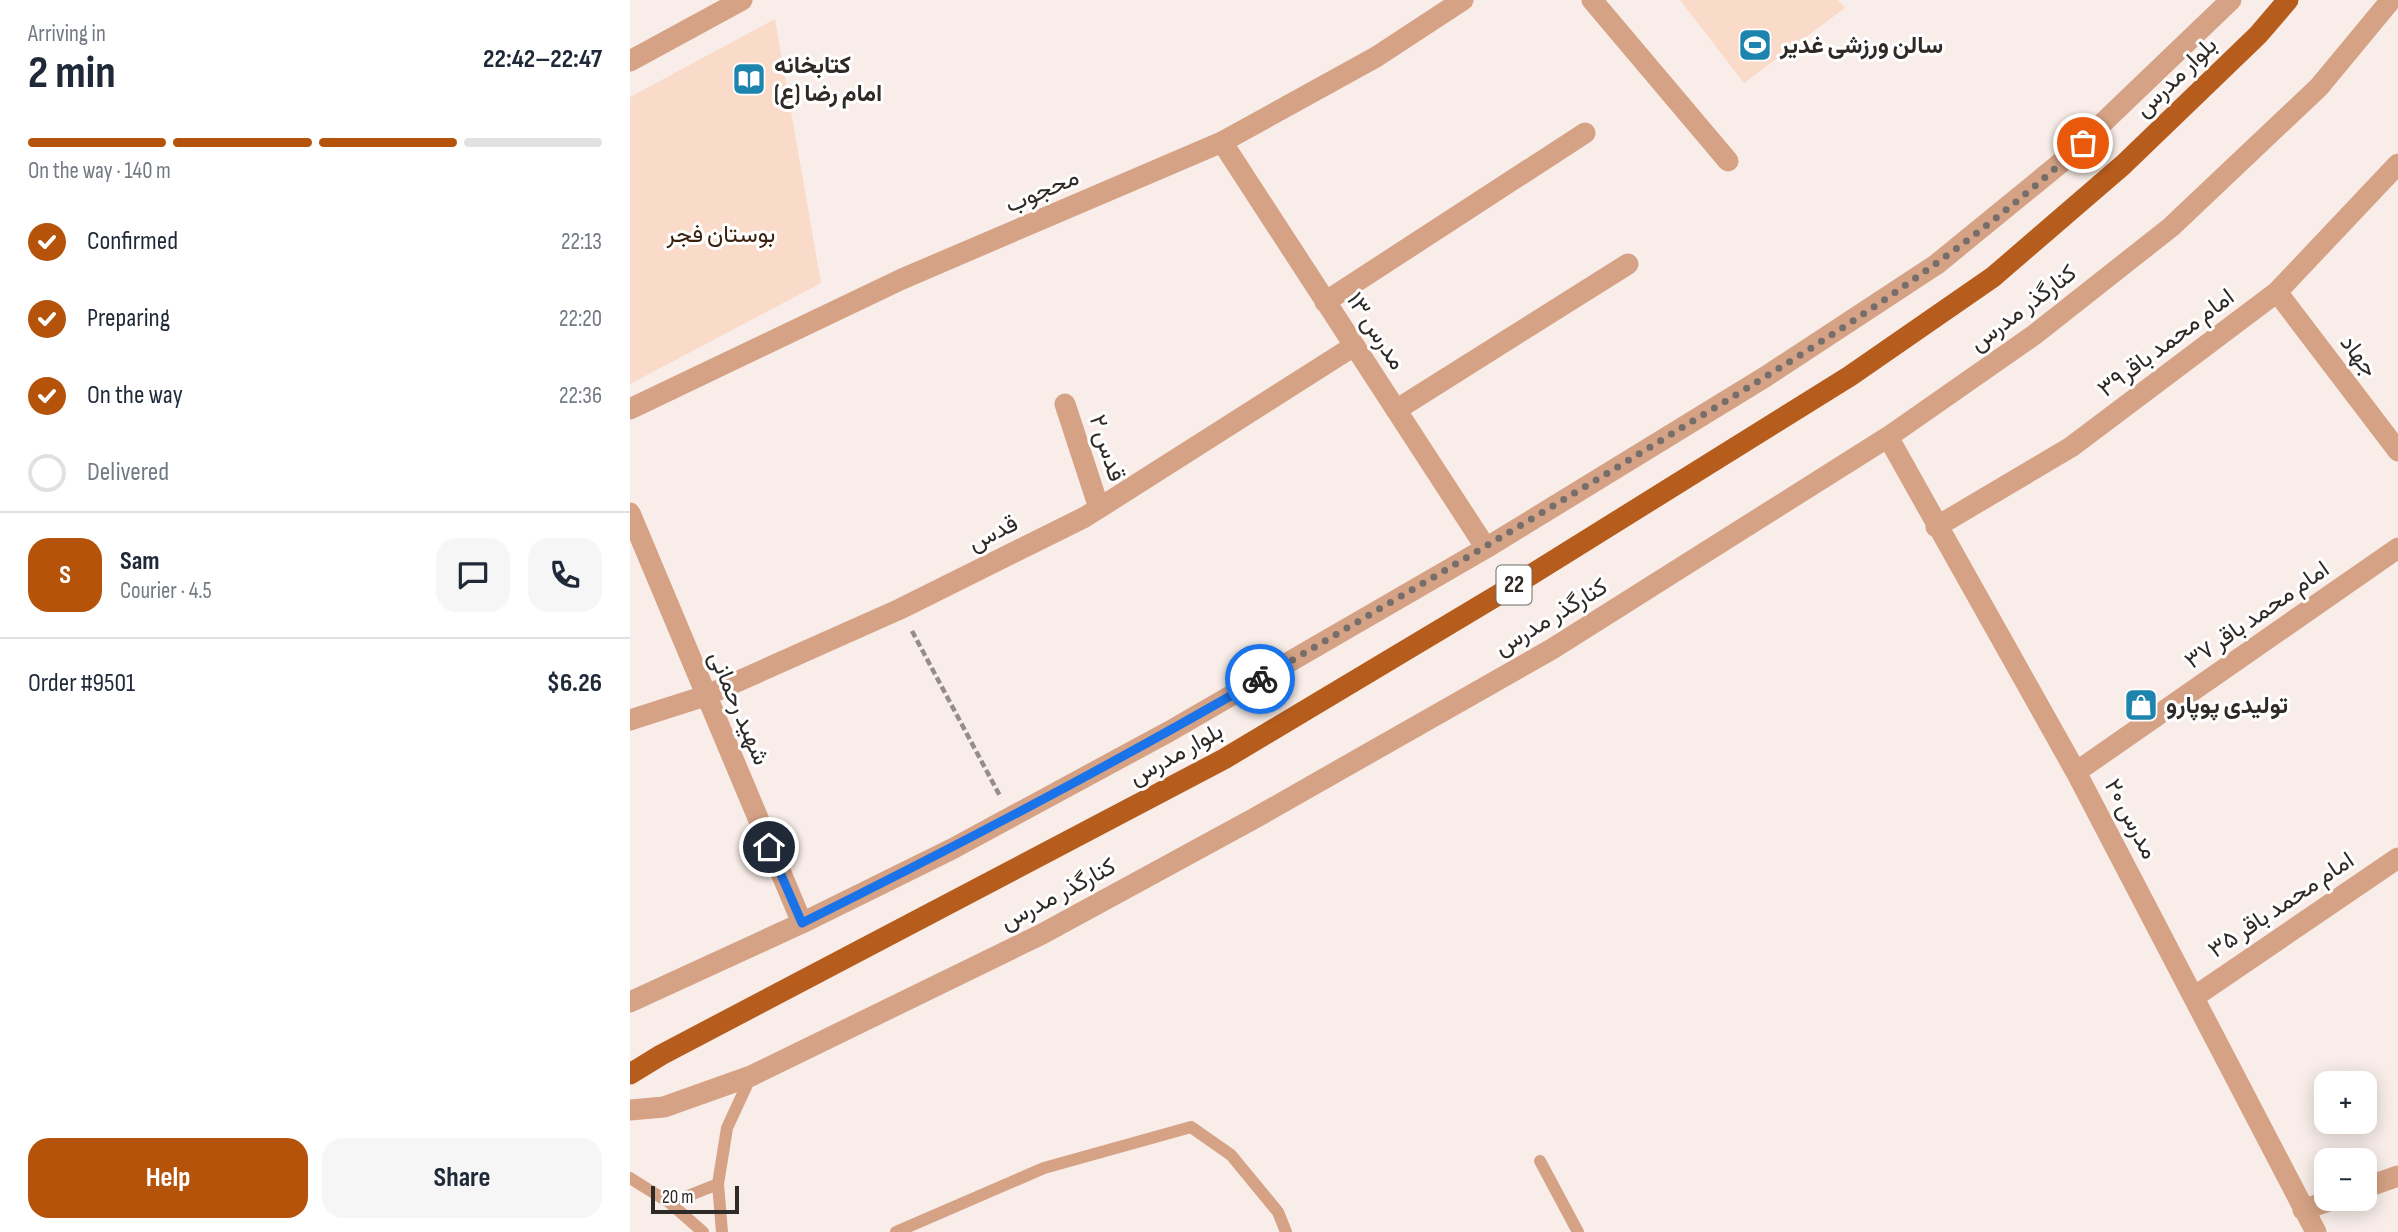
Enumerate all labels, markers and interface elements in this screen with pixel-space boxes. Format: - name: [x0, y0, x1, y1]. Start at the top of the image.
- text: Arriving in: [28, 20, 106, 48]
- sports icon: سالن ورزشی غدیر: [1736, 26, 1774, 64]
- place label: سالن ورزشی غدیر: [1779, 31, 1943, 60]
- street label: بلوار مدرس: [2129, 31, 2223, 123]
- text: 22:42–22:47: [483, 44, 602, 75]
- text: 2 min: [28, 46, 116, 101]
- place label: کتابخانه امام رضا (ع): [774, 51, 882, 109]
- library icon: کتابخانه امام رضا (ع): [730, 60, 768, 98]
- pin: [2053, 113, 2113, 173]
- icon: bag: [2064, 124, 2102, 162]
- text: On the way · 140 m: [28, 157, 171, 185]
- street label: محجوب: [1001, 163, 1083, 219]
- park label: بوستان فجر: [666, 220, 775, 249]
- icon: check: [28, 223, 66, 261]
- text: Confirmed: [87, 226, 178, 257]
- text: 22:13: [561, 228, 602, 256]
- street label: کنارگذر مدرس: [1964, 258, 2082, 358]
- street label: امام محمد باقر۳۹: [2092, 282, 2240, 404]
- street label: مدرس ۱۳: [1340, 287, 1412, 375]
- icon: check: [28, 300, 66, 338]
- text: Preparing: [87, 303, 170, 334]
- text: 22:20: [559, 305, 602, 333]
- street label: جهاد: [2334, 329, 2384, 383]
- icon: check: [28, 377, 66, 415]
- text: On the way: [87, 380, 183, 411]
- text: 22:36: [559, 382, 602, 410]
- street label: قدس ۲: [1083, 411, 1131, 485]
- text: Delivered: [87, 457, 169, 488]
- street label: قدس: [963, 509, 1023, 557]
- button: chat: [436, 538, 510, 612]
- button: phone: [528, 538, 602, 612]
- text: Sam: [120, 546, 160, 577]
- street label: امام محمد باقر ۳۷: [2179, 554, 2335, 676]
- text: S: [59, 560, 71, 591]
- road number: 22: [1496, 566, 1532, 604]
- street label: کنارگذر مدرس: [1489, 572, 1613, 662]
- text: Courier · 4.5: [120, 577, 212, 605]
- courier: [1225, 644, 1295, 714]
- street label: شهید رحمانی: [702, 647, 776, 769]
- icon: bike: [1241, 660, 1279, 698]
- text: Order #9501: [28, 668, 135, 699]
- text: $6.26: [547, 668, 602, 699]
- shop icon: تولیدی پوپارو: [2122, 686, 2160, 724]
- place label: تولیدی پوپارو: [2166, 691, 2288, 721]
- street label: بلوار مدرس: [1124, 716, 1228, 792]
- street label: مدرس ۲۰: [2098, 774, 2164, 864]
- pin: [739, 817, 799, 877]
- icon: home: [750, 828, 788, 866]
- street label: ۳۵ امام محمد باقر: [2203, 846, 2360, 965]
- street label: کنارگذر مدرس: [995, 851, 1121, 937]
- map controls: [2314, 1071, 2377, 1211]
- button: +: [2314, 1071, 2377, 1134]
- button: Help: [28, 1138, 308, 1218]
- button: Share: [322, 1138, 602, 1218]
- button: −: [2314, 1148, 2377, 1211]
- scale bar: [651, 1183, 738, 1215]
- text: 20 m: [662, 1186, 694, 1209]

